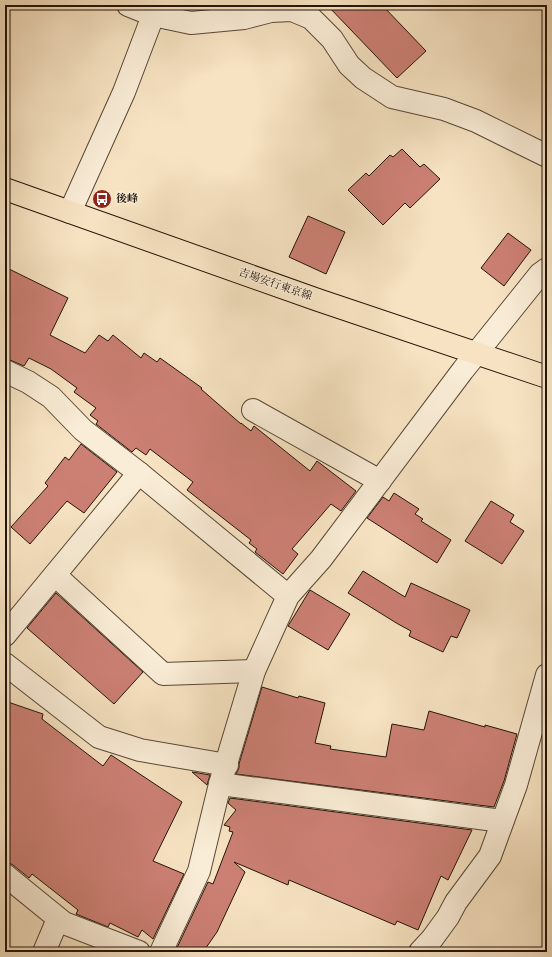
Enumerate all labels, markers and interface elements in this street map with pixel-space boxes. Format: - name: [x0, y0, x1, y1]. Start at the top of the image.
- bus stop icon: 後峰: [91, 188, 113, 210]
- place label: 後峰: [116, 192, 138, 205]
- street label: 吉場安行東京線: [237, 265, 314, 303]

